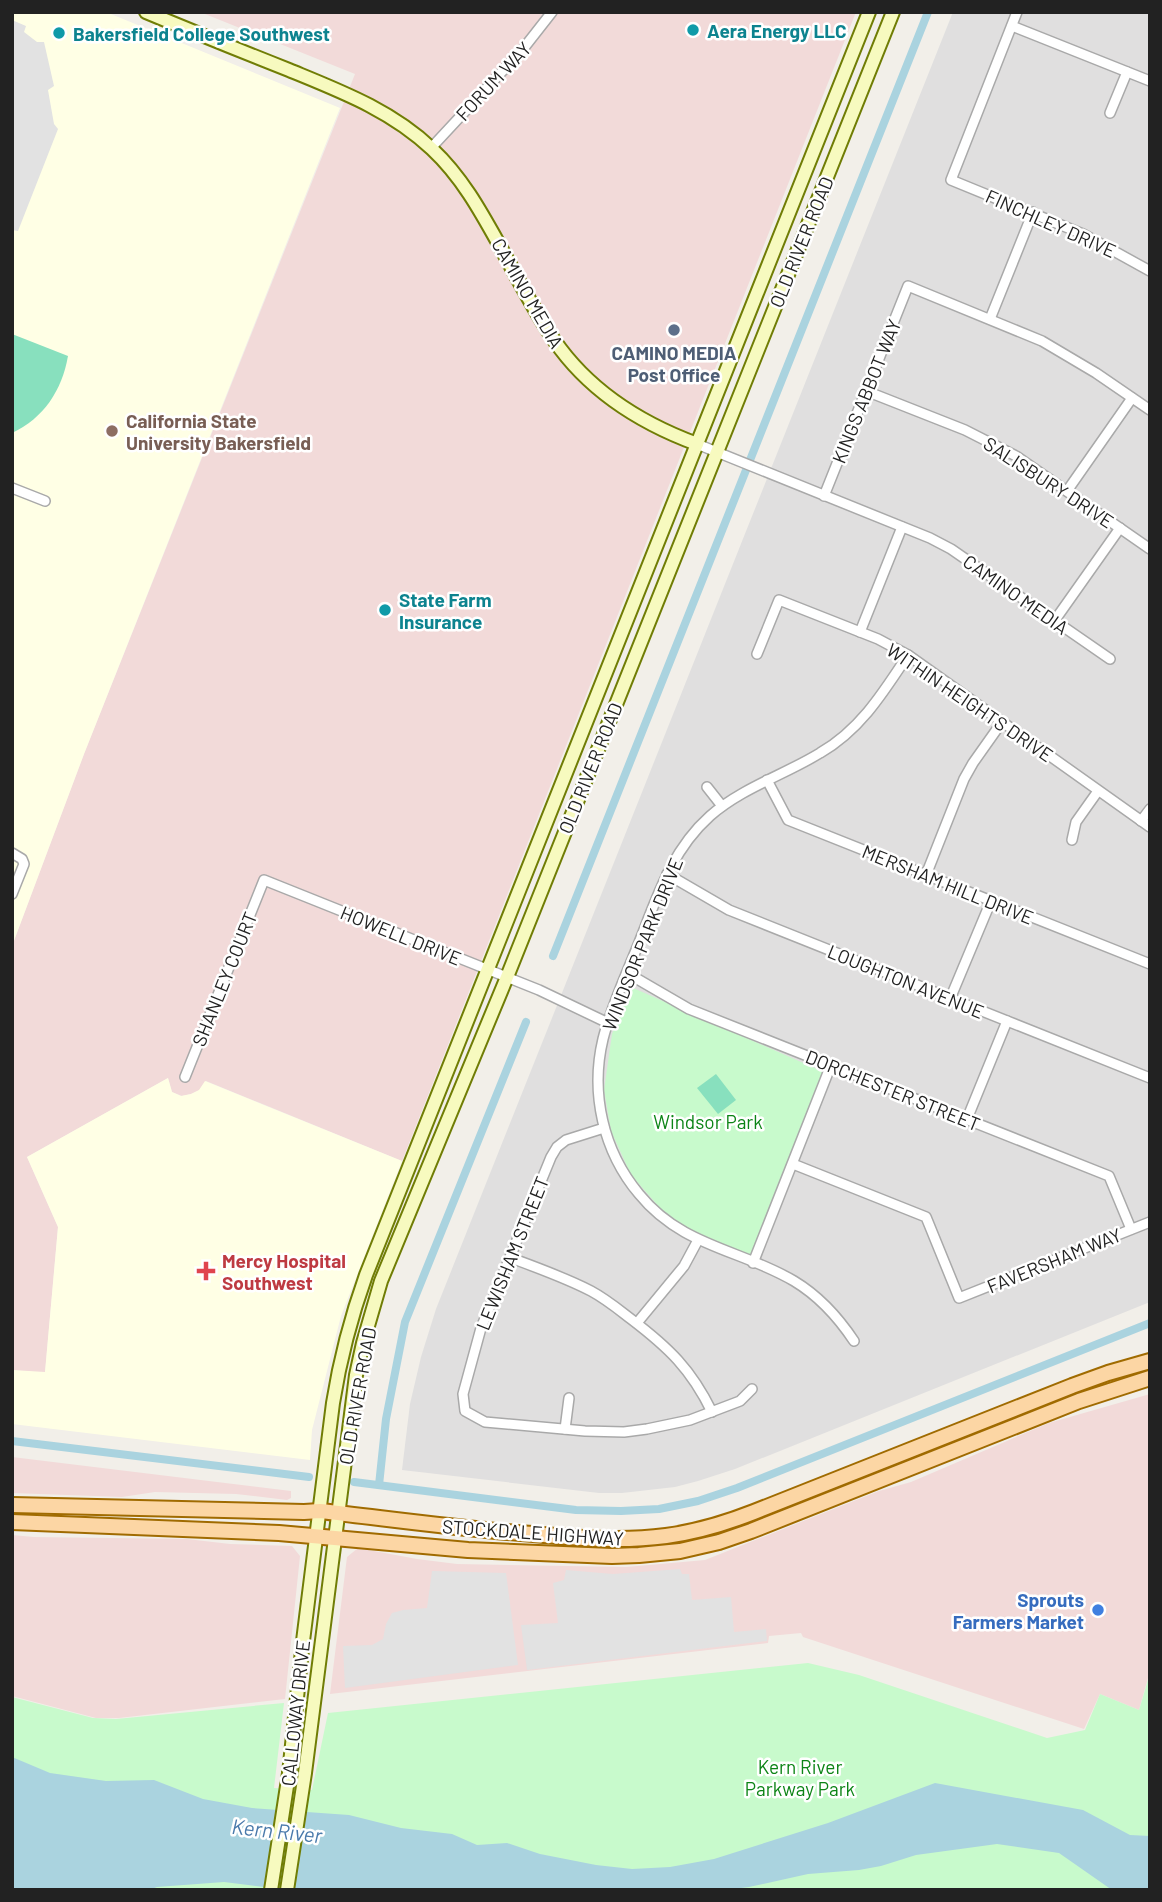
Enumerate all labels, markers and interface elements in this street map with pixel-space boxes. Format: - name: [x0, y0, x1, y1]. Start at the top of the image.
- place label: Aera Energy LLC: [707, 19, 847, 42]
- place label: Bakersfield College Southwest: [73, 22, 330, 45]
- marker: Aera Energy LLC: [685, 22, 701, 38]
- marker: Bakersfield College Southwest: [51, 25, 67, 41]
- street label: FORUM WAY: [451, 37, 536, 125]
- street label: OLD RIVER ROAD: [764, 173, 838, 311]
- street label: FINCHLEY DRIVE: [982, 184, 1120, 262]
- street label: CAMINO MEDIA: [487, 234, 569, 352]
- street label: KINGS ABBOT WAY: [827, 315, 905, 466]
- marker: CAMINO MEDIA Post Office: [666, 322, 682, 338]
- place label: CAMINO MEDIA Post Office: [612, 341, 737, 386]
- place label: California State University Bakersfield: [126, 409, 311, 454]
- marker: California State University Bakersfield: [104, 423, 120, 439]
- street label: SALISBURY DRIVE: [980, 431, 1118, 533]
- street label: CAMINO MEDIA: [959, 549, 1073, 639]
- place label: State Farm Insurance: [399, 588, 492, 633]
- marker: State Farm Insurance: [377, 602, 393, 618]
- street label: WITHIN HEIGHTS DRIVE: [882, 638, 1058, 766]
- street label: OLD RIVER ROAD: [553, 699, 627, 837]
- street label: MERSHAM HILL DRIVE: [859, 839, 1037, 929]
- street label: WINDSOR PARK DRIVE: [597, 854, 687, 1034]
- street label: HOWELL DRIVE: [337, 900, 465, 970]
- street label: SHANLEY COURT: [187, 908, 261, 1050]
- street label: LOUGHTON AVENUE: [824, 939, 988, 1023]
- street label: DORCHESTER STREET: [802, 1045, 984, 1135]
- park label: Windsor Park: [653, 1110, 763, 1133]
- street label: LEWISHAM STREET: [471, 1173, 553, 1333]
- street label: FAVERSHAM WAY: [983, 1222, 1125, 1297]
- place label: Mercy Hospital Southwest: [222, 1249, 346, 1294]
- marker: Mercy Hospital Southwest: [196, 1261, 216, 1281]
- street label: OLD RIVER ROAD: [334, 1325, 380, 1467]
- street label: STOCKDALE HIGHWAY: [442, 1514, 625, 1550]
- place label: Sprouts Farmers Market: [953, 1588, 1084, 1633]
- marker: Sprouts Farmers Market: [1090, 1602, 1106, 1618]
- street label: CALLOWAY DRIVE: [276, 1639, 314, 1787]
- park label: Kern River Parkway Park: [745, 1755, 855, 1800]
- water label: Kern River: [231, 1813, 324, 1847]

